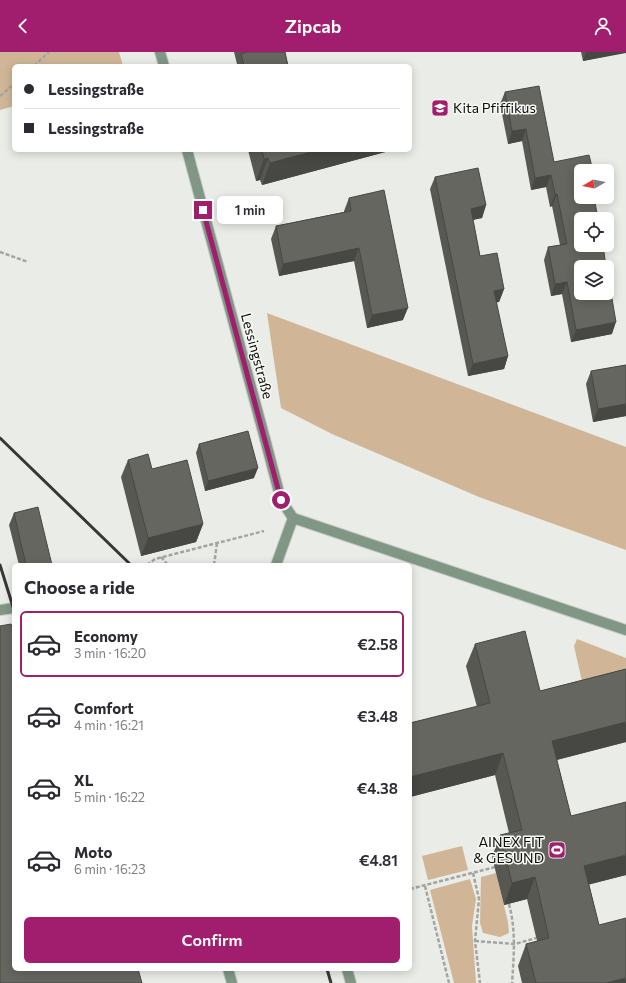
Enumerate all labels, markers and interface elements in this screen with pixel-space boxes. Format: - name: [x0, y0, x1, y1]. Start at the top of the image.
- icon: back: [12, 15, 34, 37]
- text: Zipcab: [285, 15, 341, 37]
- icon: person: [592, 15, 614, 37]
- text: Lessingstraße: [48, 80, 144, 98]
- school or university icon: Kita Pfiffikus: [430, 98, 450, 118]
- place label: Kita Pfiffikus: [453, 99, 536, 116]
- text: Lessingstraße: [48, 119, 144, 137]
- north arrow: [574, 164, 614, 204]
- map controls: [574, 164, 614, 300]
- callout: 1 min: [217, 196, 283, 224]
- route end: [194, 201, 212, 219]
- text: 1 min: [235, 202, 265, 218]
- button: locate: [574, 212, 614, 252]
- button: layers: [574, 260, 614, 300]
- street label: Lessingstraße: [238, 311, 277, 401]
- route start: [272, 491, 290, 509]
- text: Choose a ride: [24, 576, 135, 598]
- icon: car: [26, 626, 62, 662]
- text: Economy: [74, 627, 138, 645]
- text: €2.58: [357, 635, 398, 653]
- text: 3 min · 16:20: [74, 645, 146, 661]
- icon: car: [26, 698, 62, 734]
- text: Comfort: [74, 699, 134, 717]
- text: €3.48: [357, 707, 398, 725]
- text: 4 min · 16:21: [74, 717, 144, 733]
- icon: car: [26, 770, 62, 806]
- text: XL: [74, 771, 93, 789]
- text: €4.38: [357, 779, 398, 797]
- text: 5 min · 16:22: [74, 789, 145, 805]
- place label: AINEX FIT & GESUND: [473, 833, 544, 866]
- sports icon: AINEX FIT & GESUND: [547, 840, 567, 860]
- icon: car: [26, 842, 62, 878]
- text: Moto: [74, 843, 113, 861]
- text: €4.81: [359, 851, 398, 869]
- text: 6 min · 16:23: [74, 861, 146, 877]
- button: Confirm: [24, 917, 400, 963]

